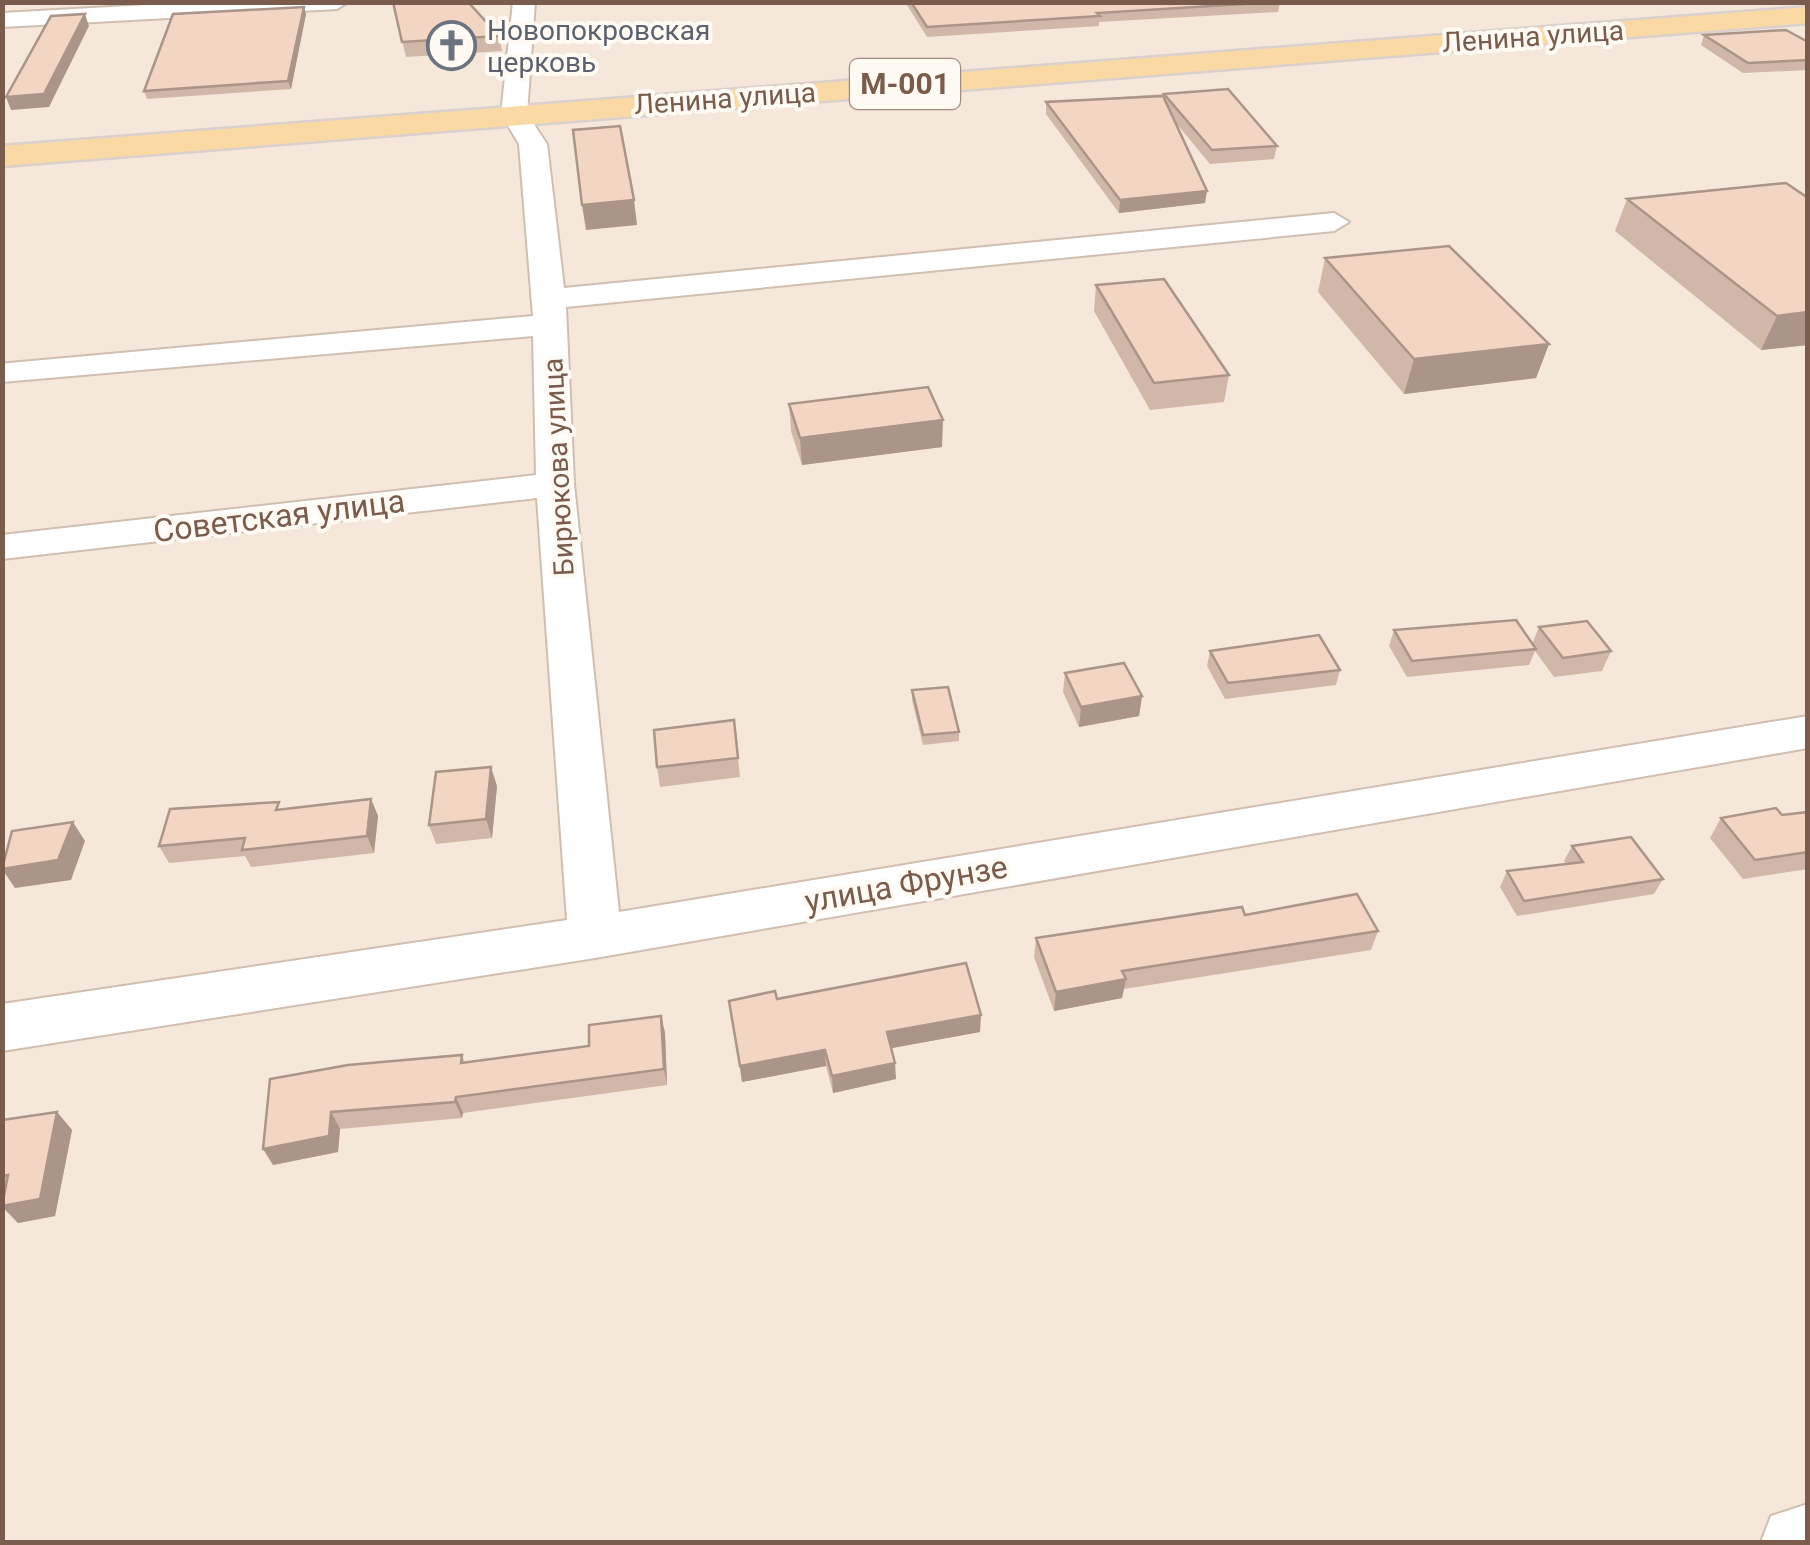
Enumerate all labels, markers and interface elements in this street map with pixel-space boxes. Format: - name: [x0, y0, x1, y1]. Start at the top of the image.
- place label: Новопокровская церковь: [487, 14, 710, 79]
- street label: Ленина улица: [1441, 14, 1625, 59]
- church icon: Новопокровская церковь: [426, 20, 478, 72]
- road number: М-001: [850, 59, 960, 109]
- street label: Ленина улица: [633, 76, 817, 121]
- street label: Бирюкова улица: [536, 357, 581, 577]
- street label: Советская улица: [151, 482, 407, 550]
- street label: улица Фрунзе: [802, 847, 1010, 921]

